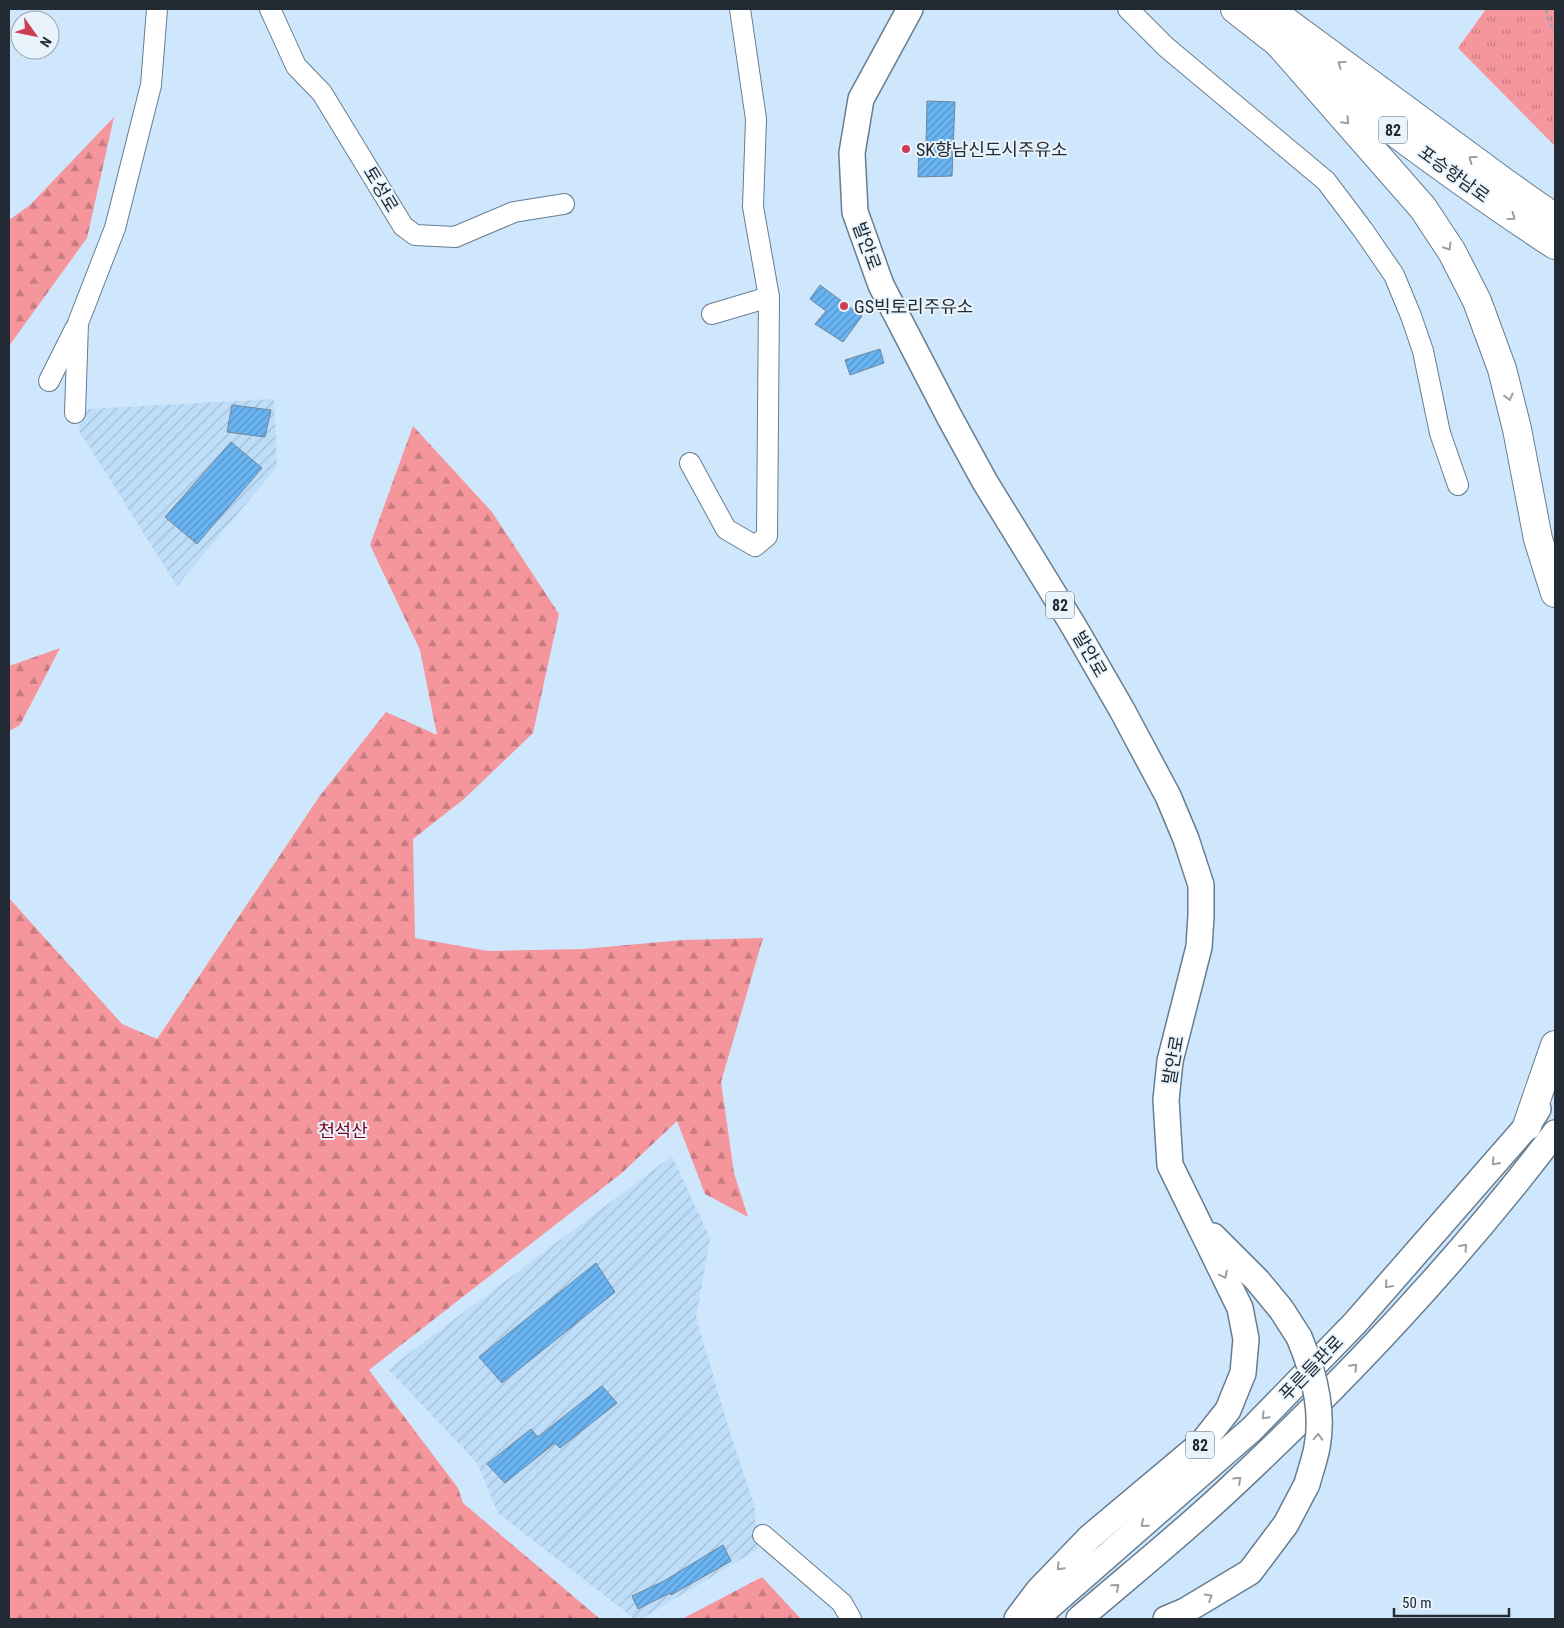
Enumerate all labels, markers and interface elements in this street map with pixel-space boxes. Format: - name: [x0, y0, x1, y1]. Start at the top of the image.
- north arrow: [10, 10, 60, 60]
- text: N: [37, 34, 55, 50]
- one-way arrow: [1337, 61, 1347, 70]
- one-way arrow: [1340, 116, 1349, 125]
- road number: 82: [1379, 116, 1407, 144]
- place label: SK향남신도시주유소: [916, 139, 1068, 160]
- street label: 포승향남로: [1414, 141, 1494, 207]
- marker: SK향남신도시주유소: [900, 143, 912, 155]
- one-way arrow: [1469, 157, 1478, 165]
- street label: 토성로: [359, 162, 403, 216]
- one-way arrow: [1506, 211, 1516, 220]
- street label: 발안로: [849, 219, 885, 273]
- one-way arrow: [1442, 242, 1452, 251]
- place label: GS빅토리주유소: [854, 296, 973, 317]
- marker: GS빅토리주유소: [838, 300, 850, 312]
- one-way arrow: [1503, 393, 1514, 402]
- road number: 82: [1046, 592, 1074, 618]
- street label: 발안로: [1068, 627, 1112, 681]
- street label: 발안로: [1158, 1034, 1188, 1086]
- park label: 천석산: [318, 1120, 368, 1141]
- one-way arrow: [1492, 1157, 1501, 1166]
- one-way arrow: [1458, 1243, 1467, 1252]
- one-way arrow: [1218, 1270, 1228, 1279]
- one-way arrow: [1385, 1279, 1394, 1288]
- street label: 푸른들판로: [1275, 1331, 1347, 1405]
- one-way arrow: [1348, 1363, 1357, 1372]
- one-way arrow: [1262, 1410, 1271, 1419]
- road number: 82: [1186, 1432, 1214, 1458]
- one-way arrow: [1312, 1433, 1323, 1441]
- one-way arrow: [1233, 1477, 1242, 1486]
- one-way arrow: [1140, 1518, 1149, 1527]
- one-way arrow: [1057, 1561, 1066, 1570]
- one-way arrow: [1110, 1585, 1119, 1593]
- scale bar: [1394, 1586, 1509, 1618]
- one-way arrow: [1203, 1594, 1212, 1604]
- text: 50 m: [1402, 1594, 1432, 1612]

